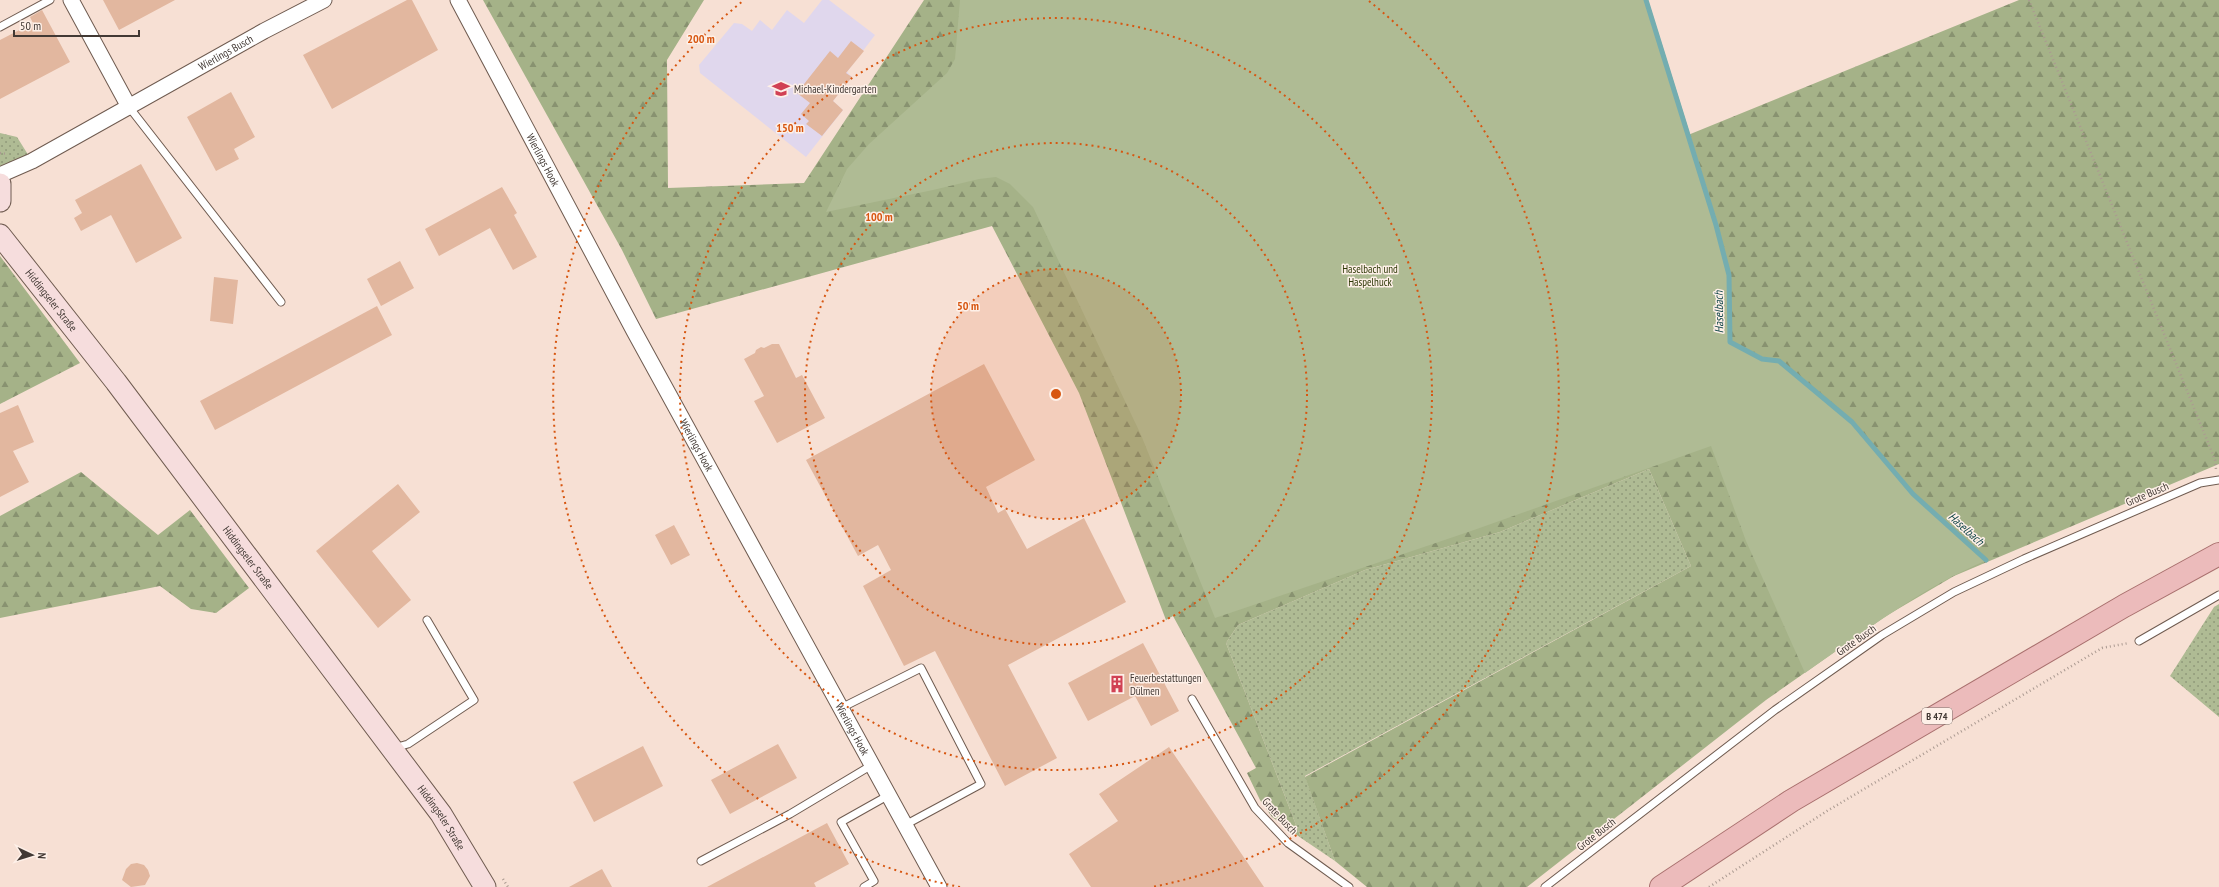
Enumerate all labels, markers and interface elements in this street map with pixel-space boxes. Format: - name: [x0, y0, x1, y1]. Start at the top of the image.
- scale bar: [14, 12, 139, 38]
- text: 50 m: [20, 18, 41, 33]
- street label: Wierlings Busch: [196, 31, 256, 73]
- text: 200 m: [687, 31, 715, 46]
- school or university icon: Michael-Kindergarten: [771, 79, 791, 99]
- place label: Michael-Kindergarten: [794, 82, 877, 96]
- text: 150 m: [776, 120, 804, 135]
- street label: Wierlings Hook: [523, 131, 563, 189]
- text: 100 m: [865, 209, 893, 224]
- park label: Haselbach und Haspelhuck: [1342, 262, 1398, 289]
- street label: Hiddingseler Straße: [22, 266, 81, 335]
- water label: Haselbach: [1711, 290, 1726, 333]
- text: 50 m: [957, 298, 979, 313]
- centre of rings: [1049, 387, 1063, 401]
- street label: Wierlings Hook: [677, 416, 717, 474]
- street label: Grote Busch: [2123, 479, 2171, 509]
- water label: Haselbach: [1945, 509, 1988, 549]
- street label: Hiddingseler Straße: [220, 523, 277, 592]
- street label: Grote Busch: [1833, 621, 1879, 659]
- place label: Feuerbestattungen Dülmen: [1130, 671, 1202, 698]
- building icon: Feuerbestattungen Dülmen: [1107, 674, 1127, 694]
- street label: Wierlings Hook: [832, 700, 873, 758]
- road number: B 474: [1922, 708, 1952, 724]
- street label: Hiddingseler Straße: [415, 782, 468, 853]
- street label: Grote Busch: [1259, 795, 1301, 837]
- street label: Grote Busch: [1574, 814, 1618, 853]
- north arrow: [12, 835, 52, 875]
- text: N: [35, 852, 49, 859]

